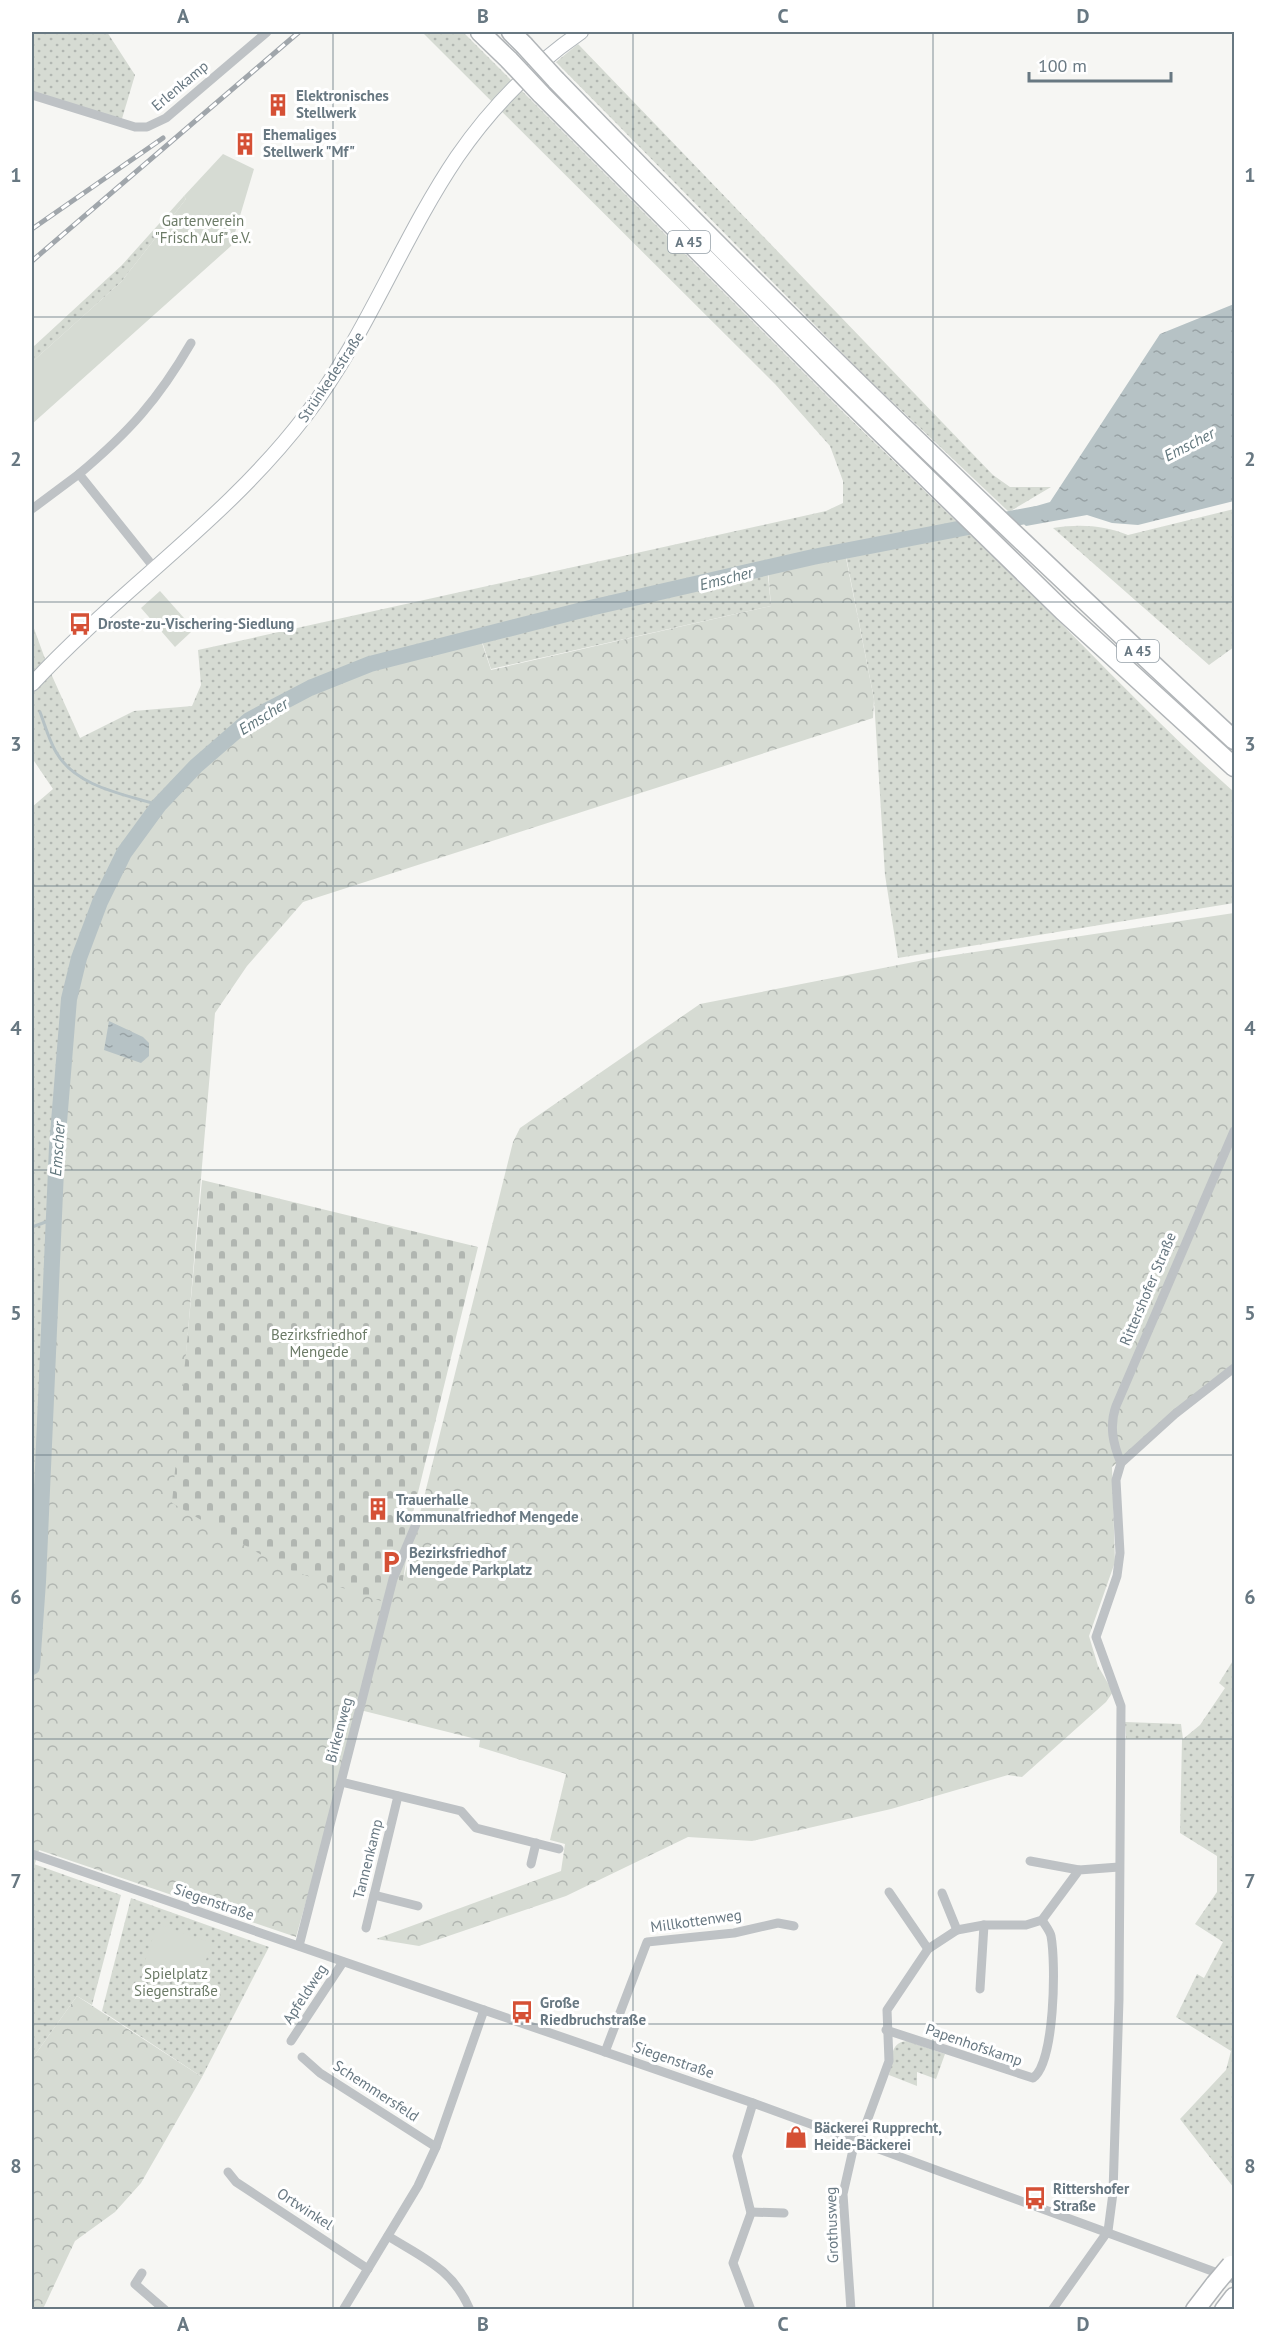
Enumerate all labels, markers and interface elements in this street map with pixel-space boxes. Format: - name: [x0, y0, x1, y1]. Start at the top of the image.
- text: A: [177, 3, 190, 29]
- text: B: [477, 3, 489, 29]
- text: C: [777, 3, 789, 29]
- text: D: [1077, 3, 1090, 29]
- scale bar: [1029, 45, 1172, 83]
- text: 100 m: [1038, 54, 1087, 77]
- street label: Erlenkamp: [147, 56, 212, 115]
- place label: Elektronisches Stellwerk: [296, 86, 389, 122]
- building icon: Elektronisches Stellwerk: [265, 92, 291, 118]
- place label: Ehemaliges Stellwerk "Mf": [263, 125, 355, 161]
- building icon: Ehemaliges Stellwerk "Mf": [232, 131, 258, 157]
- text: 1: [10, 162, 22, 188]
- text: 1: [1244, 162, 1256, 188]
- park label: Gartenverein "Frisch Auf" e.V.: [155, 211, 251, 247]
- road number: A 45: [668, 231, 710, 253]
- street label: Strünkedestraße: [293, 328, 368, 426]
- water label: Emscher: [1160, 422, 1219, 465]
- text: 2: [10, 446, 22, 472]
- text: 2: [1244, 446, 1256, 472]
- water label: Emscher: [697, 561, 757, 594]
- bus stop icon: Droste-zu-Vischering-Siedlung: [67, 611, 93, 637]
- place label: Droste-zu-Vischering-Siedlung: [98, 614, 294, 633]
- road number: A 45: [1117, 640, 1159, 662]
- water label: Emscher: [235, 692, 293, 739]
- text: 3: [10, 731, 22, 757]
- text: 3: [1244, 731, 1256, 757]
- text: 4: [10, 1015, 22, 1041]
- text: 4: [1244, 1015, 1256, 1041]
- water label: Emscher: [45, 1119, 69, 1177]
- street label: Rittershofer Straße: [1115, 1229, 1180, 1348]
- text: 5: [10, 1300, 22, 1326]
- text: 5: [1244, 1300, 1256, 1326]
- park label: Bezirksfriedhof Mengede: [271, 1325, 368, 1361]
- place label: Trauerhalle Kommunalfriedhof Mengede: [396, 1490, 579, 1526]
- building icon: Trauerhalle Kommunalfriedhof Mengede: [365, 1496, 391, 1522]
- place label: Bezirksfriedhof Mengede Parkplatz: [409, 1543, 532, 1579]
- parking icon: Bezirksfriedhof Mengede Parkplatz: [378, 1549, 404, 1575]
- text: 6: [10, 1584, 22, 1610]
- text: 6: [1244, 1584, 1256, 1610]
- street label: Birkenweg: [321, 1695, 356, 1765]
- street label: Tannenkamp: [348, 1817, 387, 1901]
- text: 7: [10, 1868, 22, 1894]
- text: 7: [1244, 1868, 1256, 1894]
- street label: Siegenstraße: [171, 1879, 257, 1924]
- street label: Millkottenweg: [649, 1905, 743, 1936]
- street label: Apfeldweg: [278, 1960, 331, 2027]
- park label: Spielplatz Siegenstraße: [134, 1964, 218, 2000]
- place label: Große Riedbruchstraße: [540, 1993, 647, 2029]
- bus stop icon: Große Riedbruchstraße: [509, 1999, 535, 2025]
- street label: Papenhofskamp: [923, 2019, 1025, 2070]
- street label: Siegenstraße: [631, 2037, 717, 2082]
- street label: Schemmersfeld: [330, 2056, 423, 2125]
- place label: Bäckerei Rupprecht, Heide-Bäckerei: [814, 2118, 942, 2154]
- shop icon: Bäckerei Rupprecht, Heide-Bäckerei: [783, 2124, 809, 2150]
- text: 8: [10, 2153, 22, 2179]
- text: 8: [1244, 2153, 1256, 2179]
- place label: Rittershofer Straße: [1053, 2179, 1130, 2215]
- street label: Ortwinkel: [274, 2183, 337, 2234]
- bus stop icon: Rittershofer Straße: [1022, 2185, 1048, 2211]
- street label: Grothusweg: [821, 2187, 842, 2264]
- text: A: [177, 2311, 190, 2337]
- text: B: [477, 2311, 489, 2337]
- text: C: [777, 2311, 789, 2337]
- text: D: [1077, 2311, 1090, 2337]

